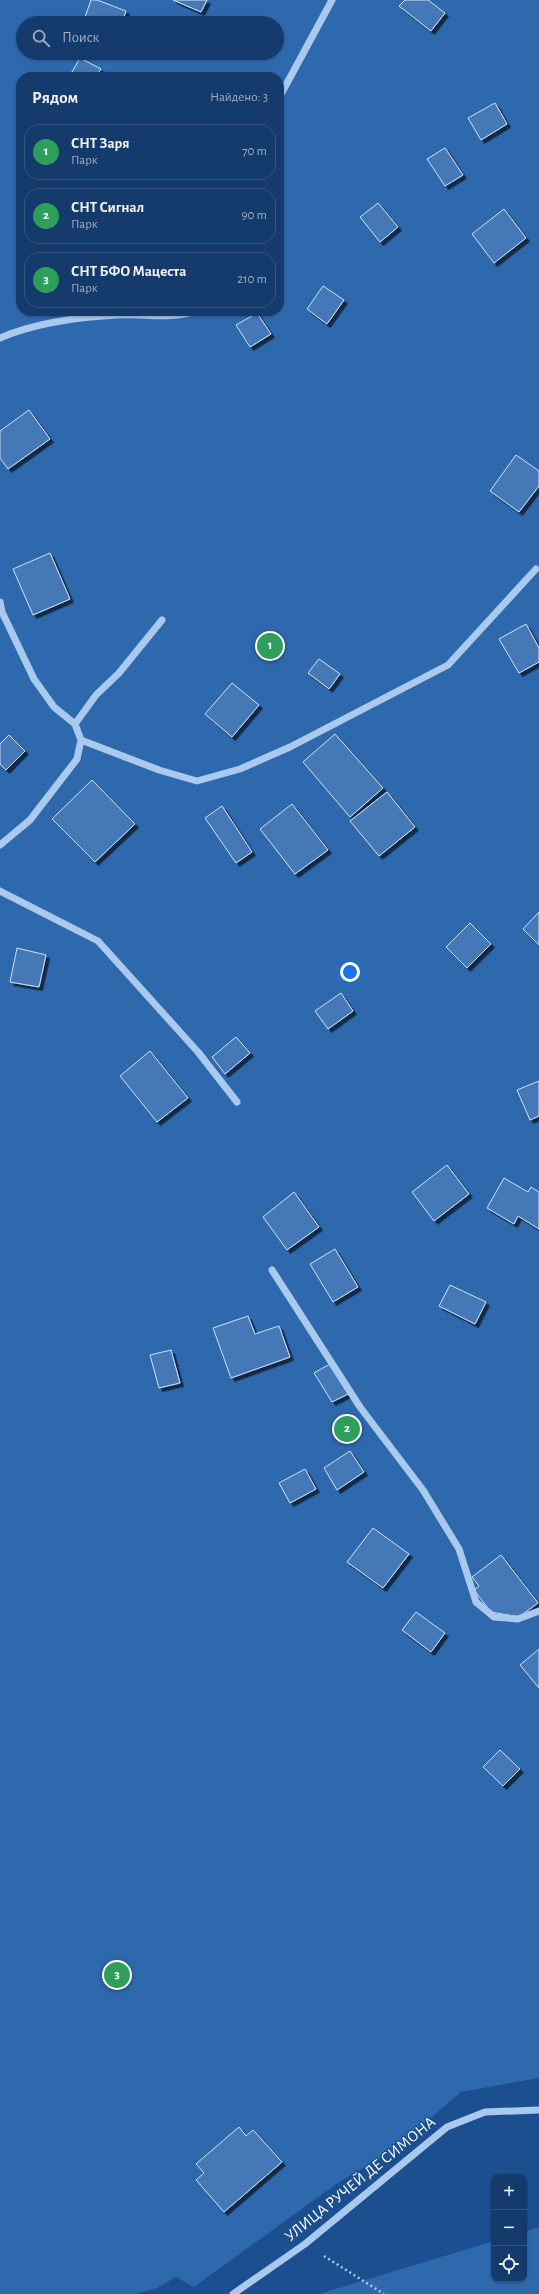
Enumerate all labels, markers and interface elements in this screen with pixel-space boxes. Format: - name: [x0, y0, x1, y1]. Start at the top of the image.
- search box: [16, 16, 284, 60]
- icon: search: [30, 27, 52, 49]
- text: Поиск: [62, 30, 100, 45]
- text: Рядом: [32, 89, 78, 106]
- text: Найдено: 3: [210, 91, 268, 104]
- text: СНТ Заря: [71, 136, 129, 151]
- text: 1: [44, 145, 48, 158]
- text: 70 m: [242, 145, 267, 158]
- text: Парк: [71, 154, 98, 167]
- text: СНТ Сигнал: [71, 200, 144, 215]
- text: 2: [43, 209, 49, 222]
- text: 90 m: [241, 209, 267, 222]
- text: Парк: [71, 218, 98, 231]
- text: СНТ БФО Мацеста: [71, 264, 186, 279]
- text: 3: [43, 273, 49, 286]
- text: 210 m: [237, 273, 267, 286]
- text: Парк: [71, 282, 98, 295]
- pin: 1: [257, 631, 283, 661]
- your location: [340, 962, 360, 982]
- pin: 2: [334, 1414, 360, 1444]
- pin: 3: [104, 1960, 130, 1990]
- street label: УЛИЦА РУЧЕЙ ДЕ СИМОНА: [281, 2112, 439, 2244]
- map controls: [491, 2174, 527, 2282]
- button: +: [491, 2174, 527, 2210]
- button: −: [491, 2210, 527, 2246]
- button: locate: [491, 2246, 527, 2282]

